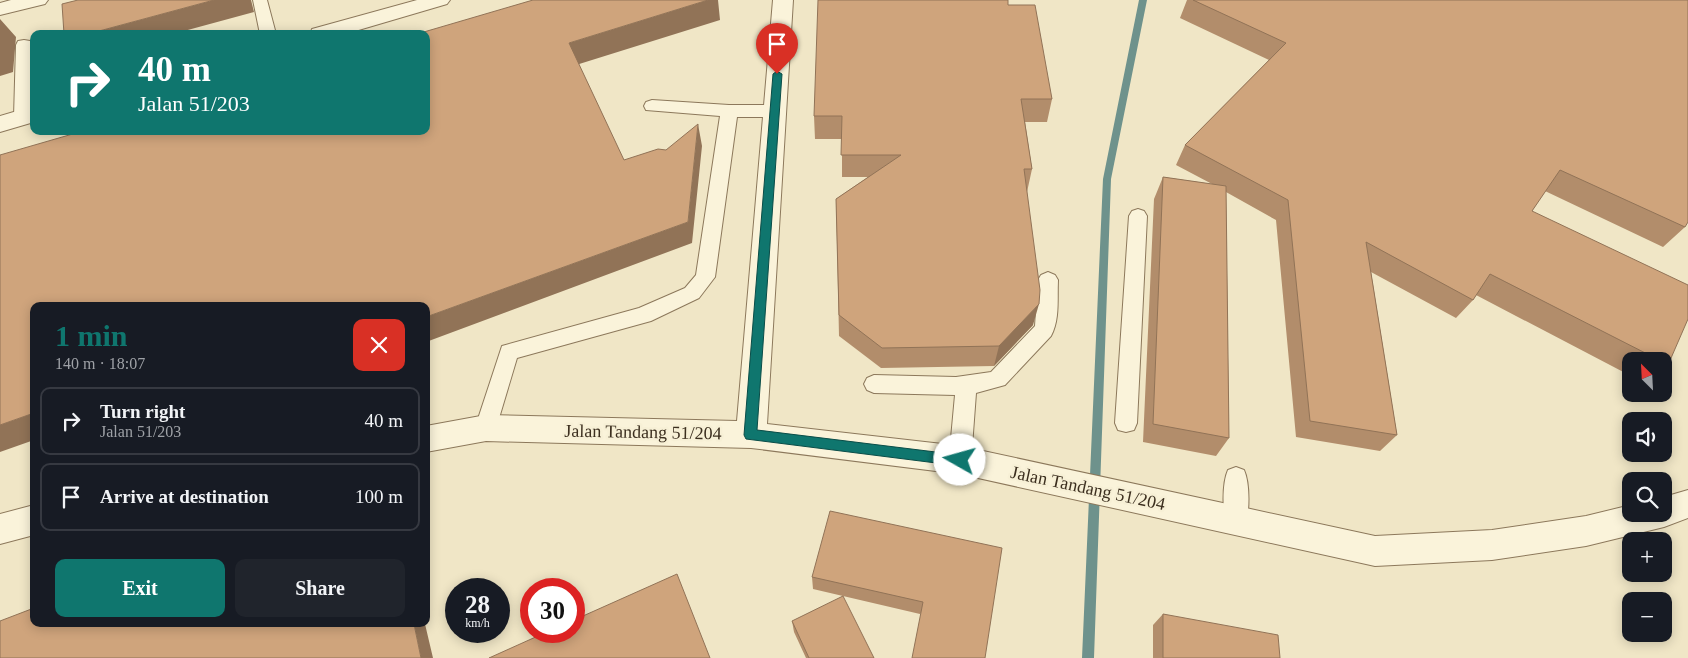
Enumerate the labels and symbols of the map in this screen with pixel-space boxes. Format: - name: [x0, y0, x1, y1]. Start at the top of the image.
- pin: [756, 23, 798, 74]
- north arrow: [1622, 352, 1672, 402]
- street label: Jalan Tandang 51/204: [564, 421, 722, 443]
- position arrow: [933, 433, 985, 485]
- street label: Jalan Tandang 51/204: [1009, 462, 1167, 514]
- speed limit sign: 30: [520, 578, 585, 643]

